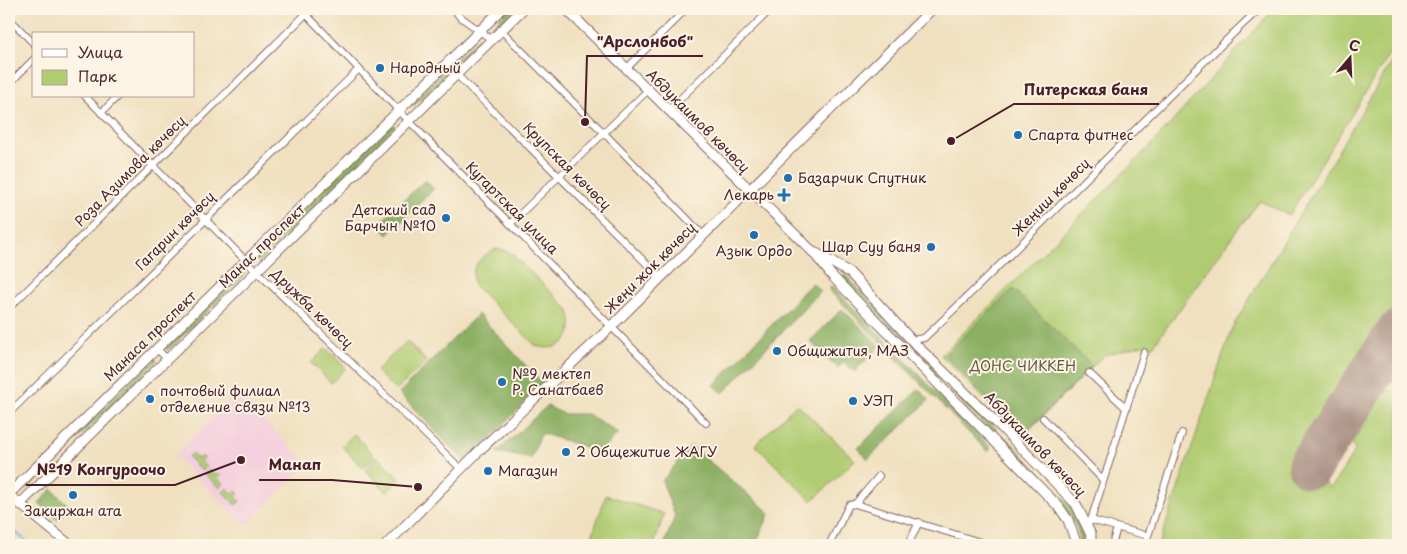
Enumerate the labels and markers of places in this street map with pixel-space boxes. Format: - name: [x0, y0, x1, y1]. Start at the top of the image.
- callout: "Арслонбоб": [587, 26, 703, 56]
- place label: Народный: [390, 57, 461, 78]
- marker: Народный: [374, 62, 386, 74]
- callout: Питерская баня: [1014, 74, 1159, 104]
- place label: Спарта фитнес: [1028, 124, 1134, 145]
- marker: Спарта фитнес: [1012, 129, 1024, 141]
- place label: Базарчик Спутник: [798, 167, 927, 188]
- marker: Базарчик Спутник: [782, 172, 794, 184]
- place label: Лекарь: [724, 184, 774, 205]
- marker: Лекарь: [778, 189, 790, 201]
- place label: Детский сад Барчын №10: [345, 199, 436, 236]
- marker: Детский сад Барчын №10: [440, 212, 452, 224]
- marker: Азык Ордо: [748, 229, 760, 241]
- place label: Шар Суу баня: [822, 236, 921, 257]
- place label: Азык Ордо: [716, 240, 792, 261]
- marker: Шар Суу баня: [925, 241, 937, 253]
- place label: Общижития, МАЗ: [787, 340, 909, 361]
- marker: Общижития, МАЗ: [771, 345, 783, 357]
- place label: №9 мектеп Р. Санатбаев: [512, 363, 604, 400]
- marker: №9 мектеп Р. Санатбаев: [496, 376, 508, 388]
- place label: почтовый филиал отделение связи №13: [160, 380, 311, 417]
- place label: УЭП: [863, 390, 894, 411]
- marker: почтовый филиал отделение связи №13: [144, 393, 156, 405]
- marker: УЭП: [847, 395, 859, 407]
- place label: 2 Общежитие ЖАГУ: [576, 441, 717, 462]
- marker: 2 Общежитие ЖАГУ: [560, 446, 572, 458]
- callout: Манап: [259, 450, 332, 480]
- callout: №19 Конгуроочо: [26, 455, 175, 485]
- place label: Магазин: [498, 460, 558, 481]
- marker: Магазин: [482, 465, 494, 477]
- marker: Закиржан ата: [67, 489, 79, 501]
- place label: Закиржан ата: [24, 500, 122, 521]

